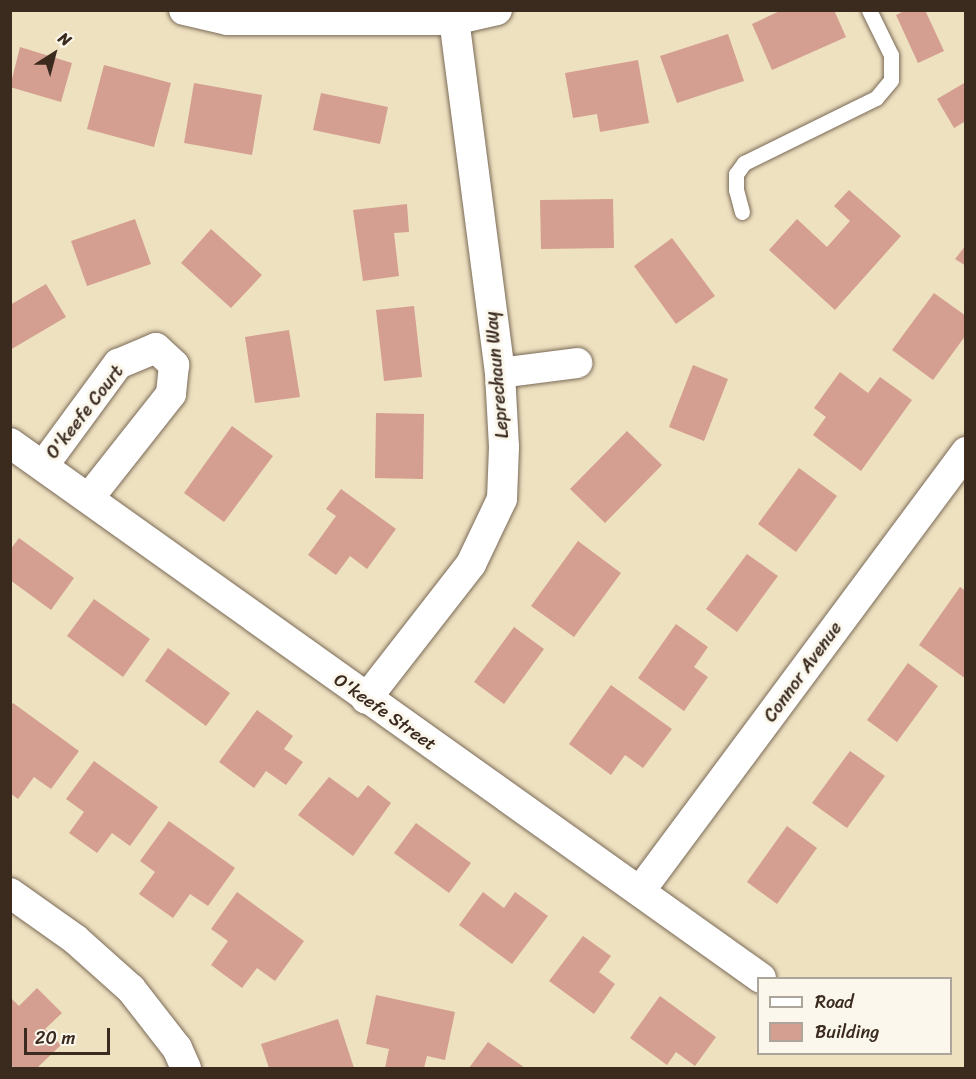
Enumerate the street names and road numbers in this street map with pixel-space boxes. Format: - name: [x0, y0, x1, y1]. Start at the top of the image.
- street label: Leprechaun Way: [481, 311, 513, 439]
- street label: O'keefe Court: [42, 361, 128, 463]
- street label: Connor Avenue: [759, 618, 847, 726]
- street label: O'keefe Street: [330, 669, 440, 755]

